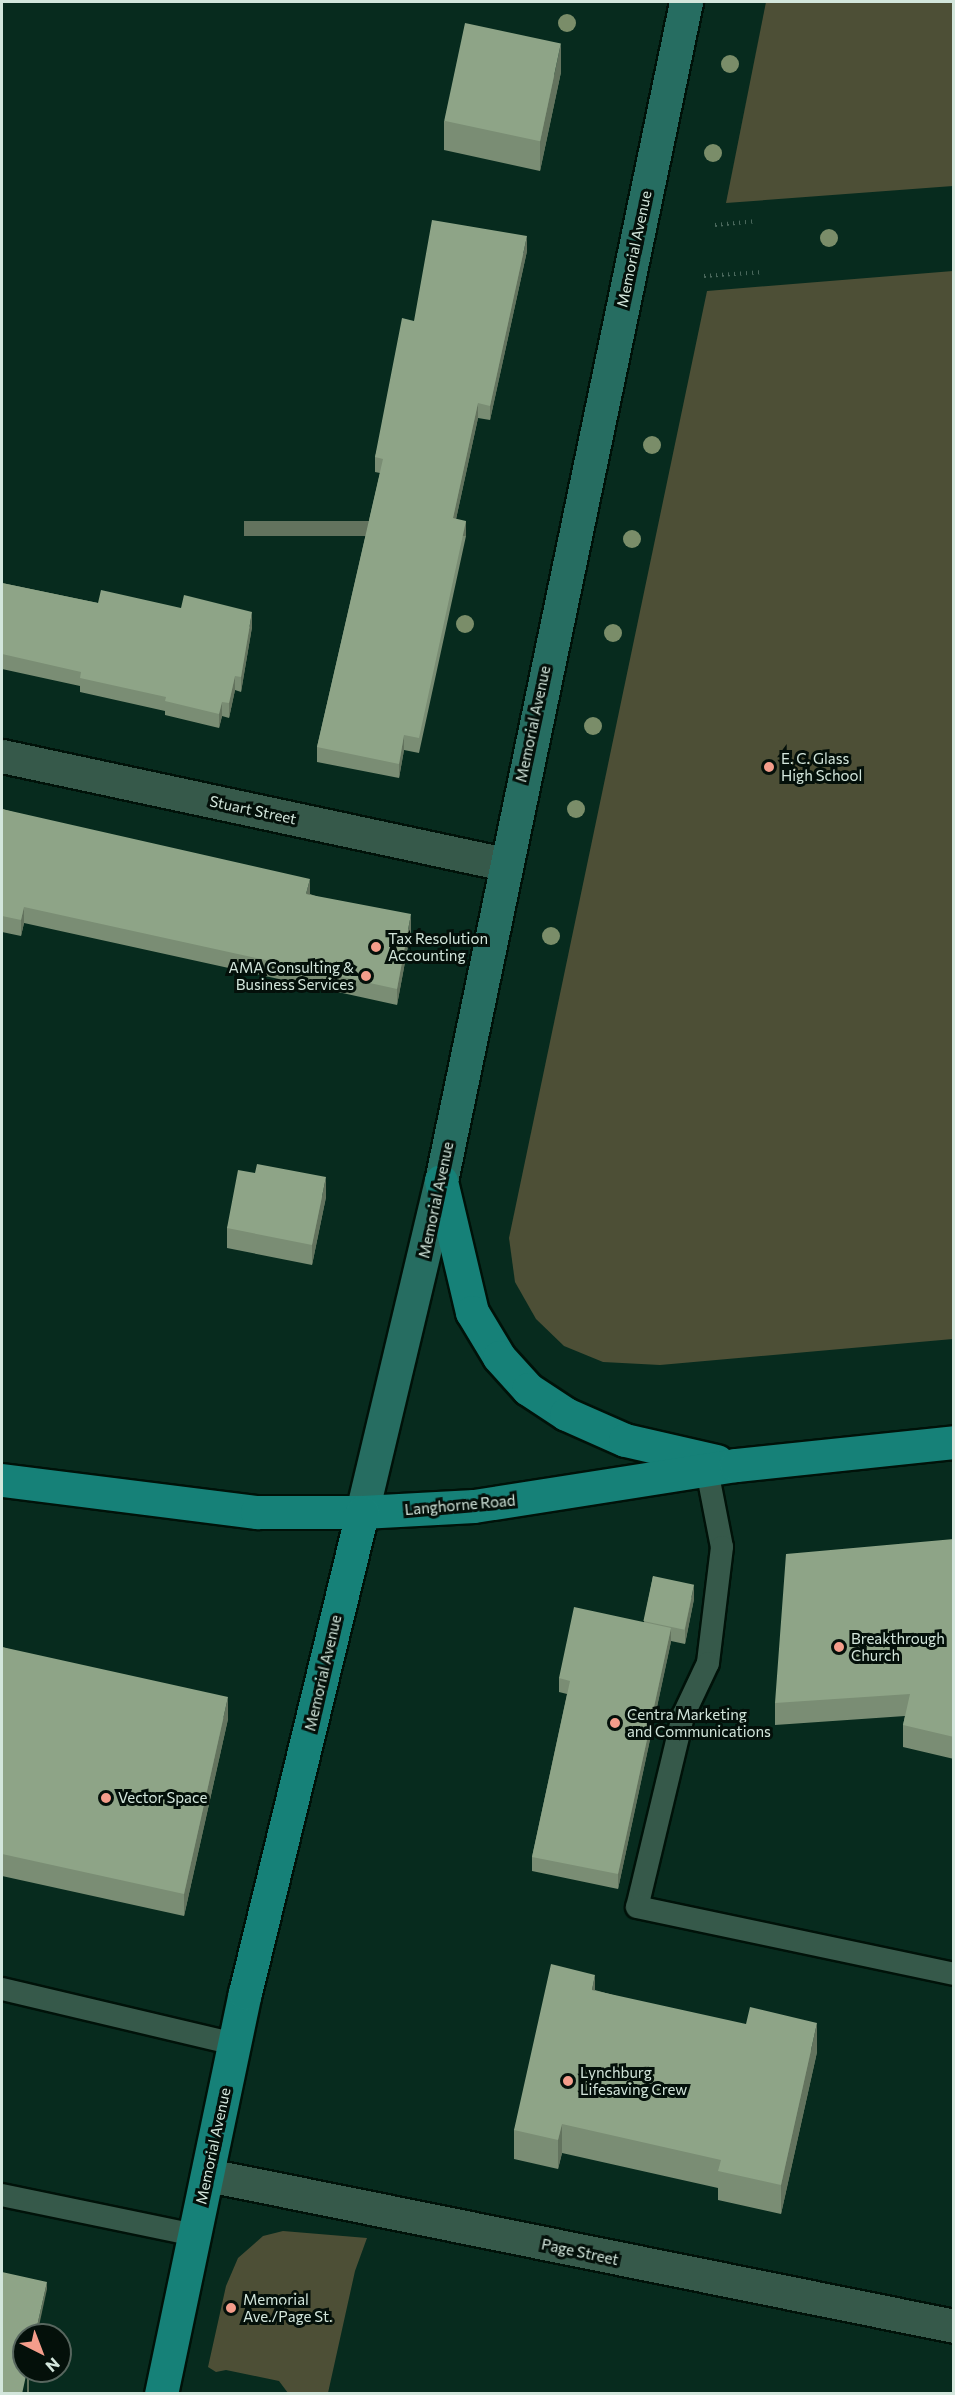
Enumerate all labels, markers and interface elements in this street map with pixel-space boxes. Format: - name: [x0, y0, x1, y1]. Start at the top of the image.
- street label: Memorial Avenue: [613, 189, 655, 309]
- street label: Memorial Avenue: [512, 664, 554, 784]
- place label: E. C. Glass High School: [781, 749, 862, 784]
- marker: E. C. Glass High School: [762, 760, 776, 774]
- street label: Stuart Street: [208, 792, 298, 828]
- place label: Tax Resolution Accounting: [388, 929, 488, 964]
- marker: Tax Resolution Accounting: [369, 940, 383, 954]
- place label: AMA Consulting & Business Services: [229, 958, 354, 993]
- marker: AMA Consulting & Business Services: [359, 969, 373, 983]
- street label: Memorial Avenue: [415, 1140, 457, 1260]
- street label: Langhorne Road: [404, 1491, 516, 1519]
- street label: Memorial Avenue: [301, 1613, 345, 1733]
- place label: Breakthrough Church: [851, 1629, 945, 1664]
- marker: Breakthrough Church: [832, 1640, 846, 1654]
- place label: Centra Marketing and Communications: [627, 1705, 771, 1740]
- marker: Centra Marketing and Communications: [608, 1716, 622, 1730]
- place label: Vector Space: [118, 1789, 207, 1807]
- marker: Vector Space: [99, 1791, 113, 1805]
- place label: Lynchburg Lifesaving Crew: [580, 2063, 687, 2098]
- marker: Lynchburg Lifesaving Crew: [561, 2074, 575, 2088]
- street label: Memorial Avenue: [192, 2086, 234, 2206]
- street label: Page Street: [540, 2235, 620, 2269]
- place label: Memorial Ave./Page St.: [243, 2290, 333, 2325]
- marker: Memorial Ave./Page St.: [224, 2301, 238, 2315]
- north arrow: [12, 2323, 72, 2383]
- text: N: [42, 2354, 64, 2376]

